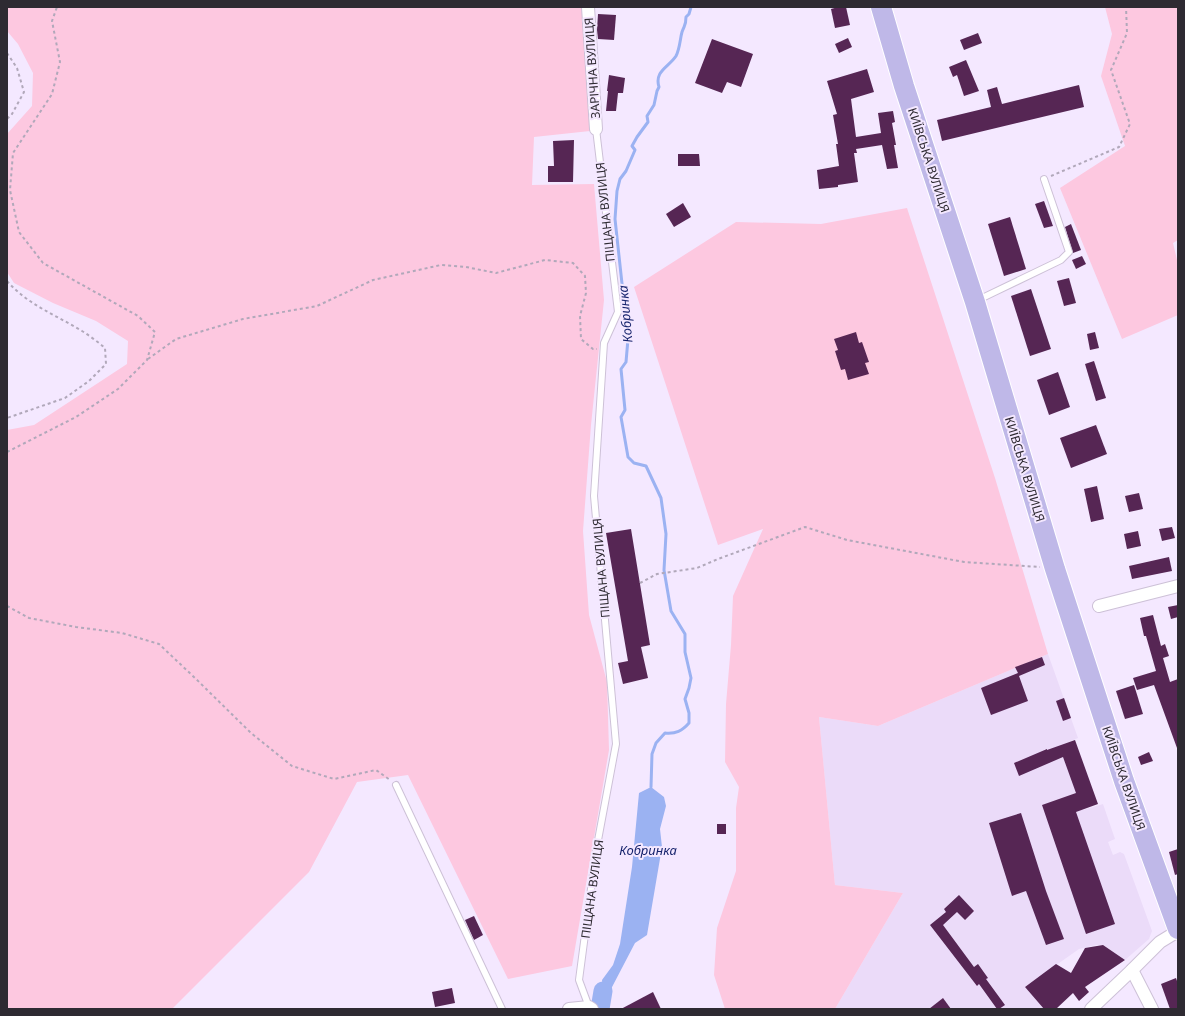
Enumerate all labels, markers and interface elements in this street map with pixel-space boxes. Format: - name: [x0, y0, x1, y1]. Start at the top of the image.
- street label: ЗАРІЧНА ВУЛИЦЯ: [580, 17, 604, 119]
- street label: КИЇВСЬКА ВУЛИЦЯ: [904, 105, 954, 215]
- street label: ПІЩАНА ВУЛИЦЯ: [591, 161, 619, 263]
- water label: Кобринка: [613, 284, 636, 343]
- street label: КИЇВСЬКА ВУЛИЦЯ: [1001, 414, 1049, 524]
- street label: ПІЩАНА ВУЛИЦЯ: [588, 517, 614, 619]
- street label: КИЇВСЬКА ВУЛИЦЯ: [1098, 724, 1150, 832]
- street label: ПІЩАНА ВУЛИЦЯ: [577, 838, 607, 940]
- water label: Кобринка: [619, 841, 677, 859]

